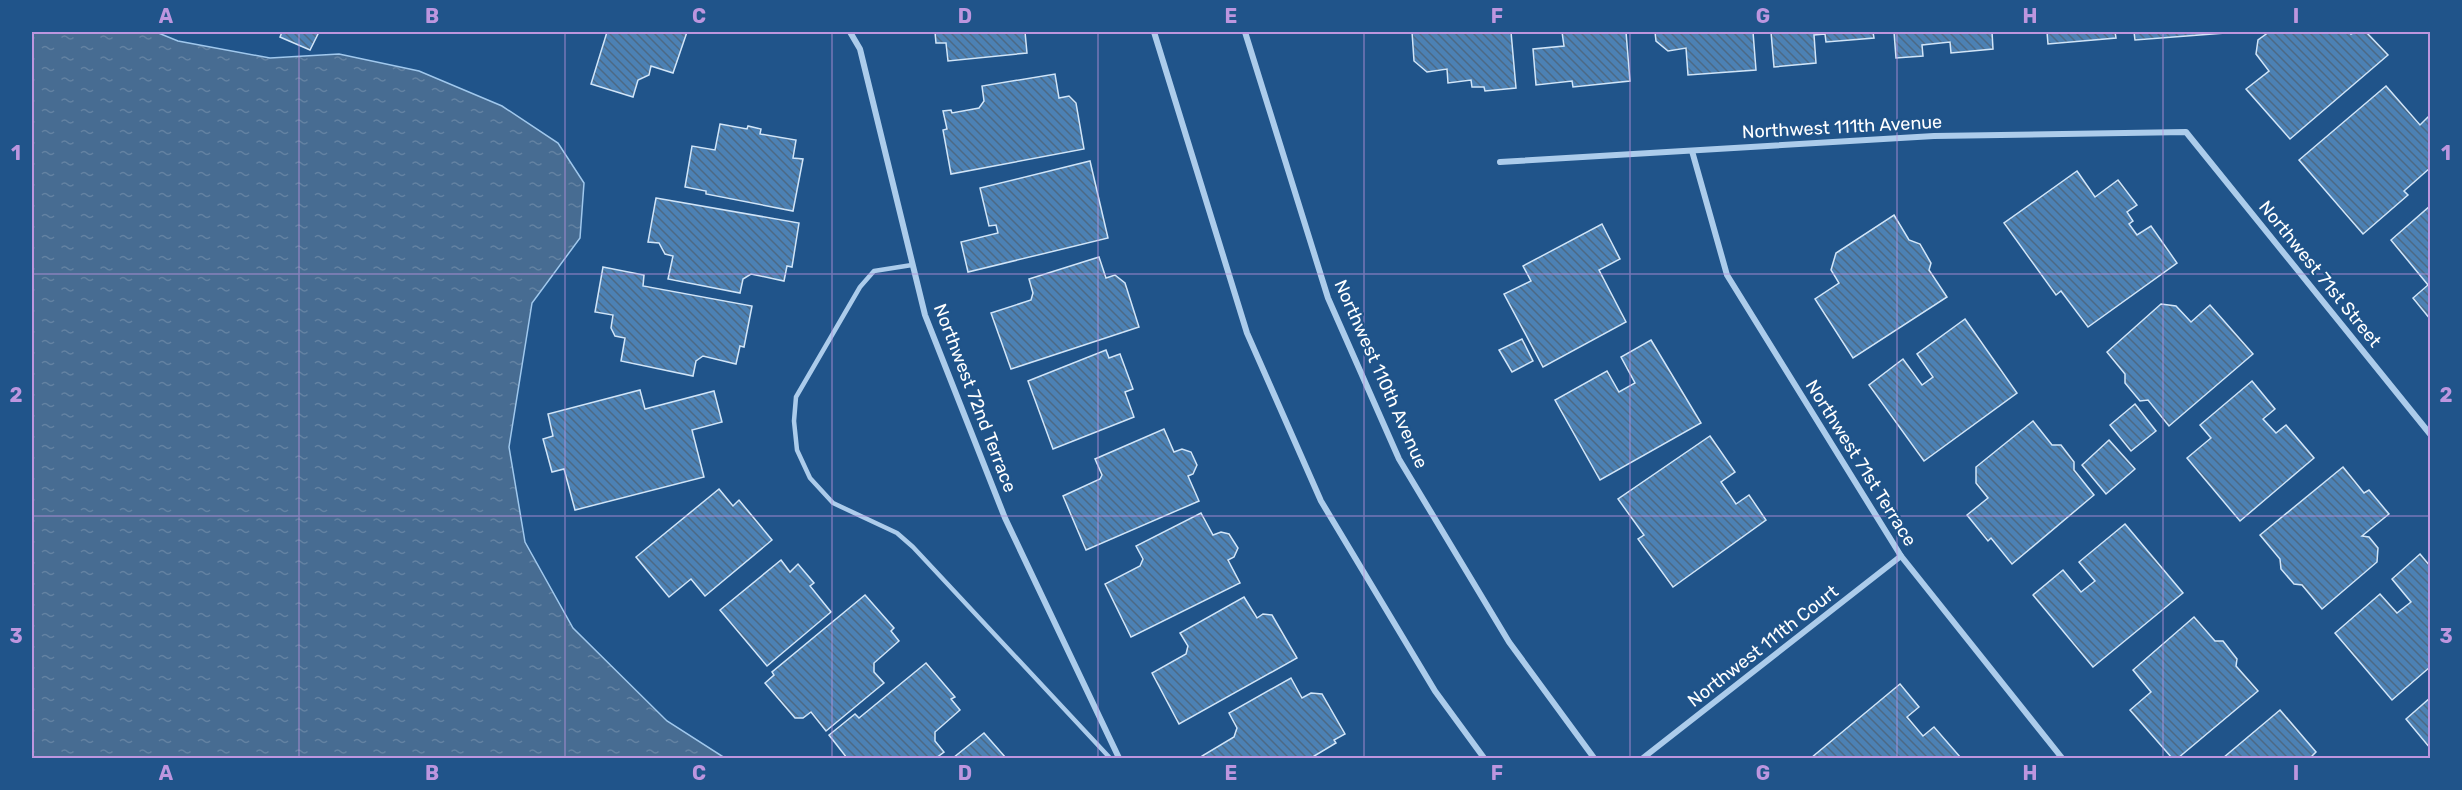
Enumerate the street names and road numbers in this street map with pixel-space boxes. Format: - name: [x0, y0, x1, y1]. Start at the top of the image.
- street label: Northwest 111th Avenue: [1741, 111, 1943, 143]
- street label: Northwest 71st Street: [2254, 196, 2386, 352]
- street label: Northwest 110th Avenue: [1329, 276, 1433, 472]
- street label: Northwest 72nd Terrace: [929, 301, 1021, 495]
- street label: Northwest 71st Terrace: [1801, 376, 1921, 550]
- street label: Northwest 111th Court: [1683, 580, 1843, 712]

